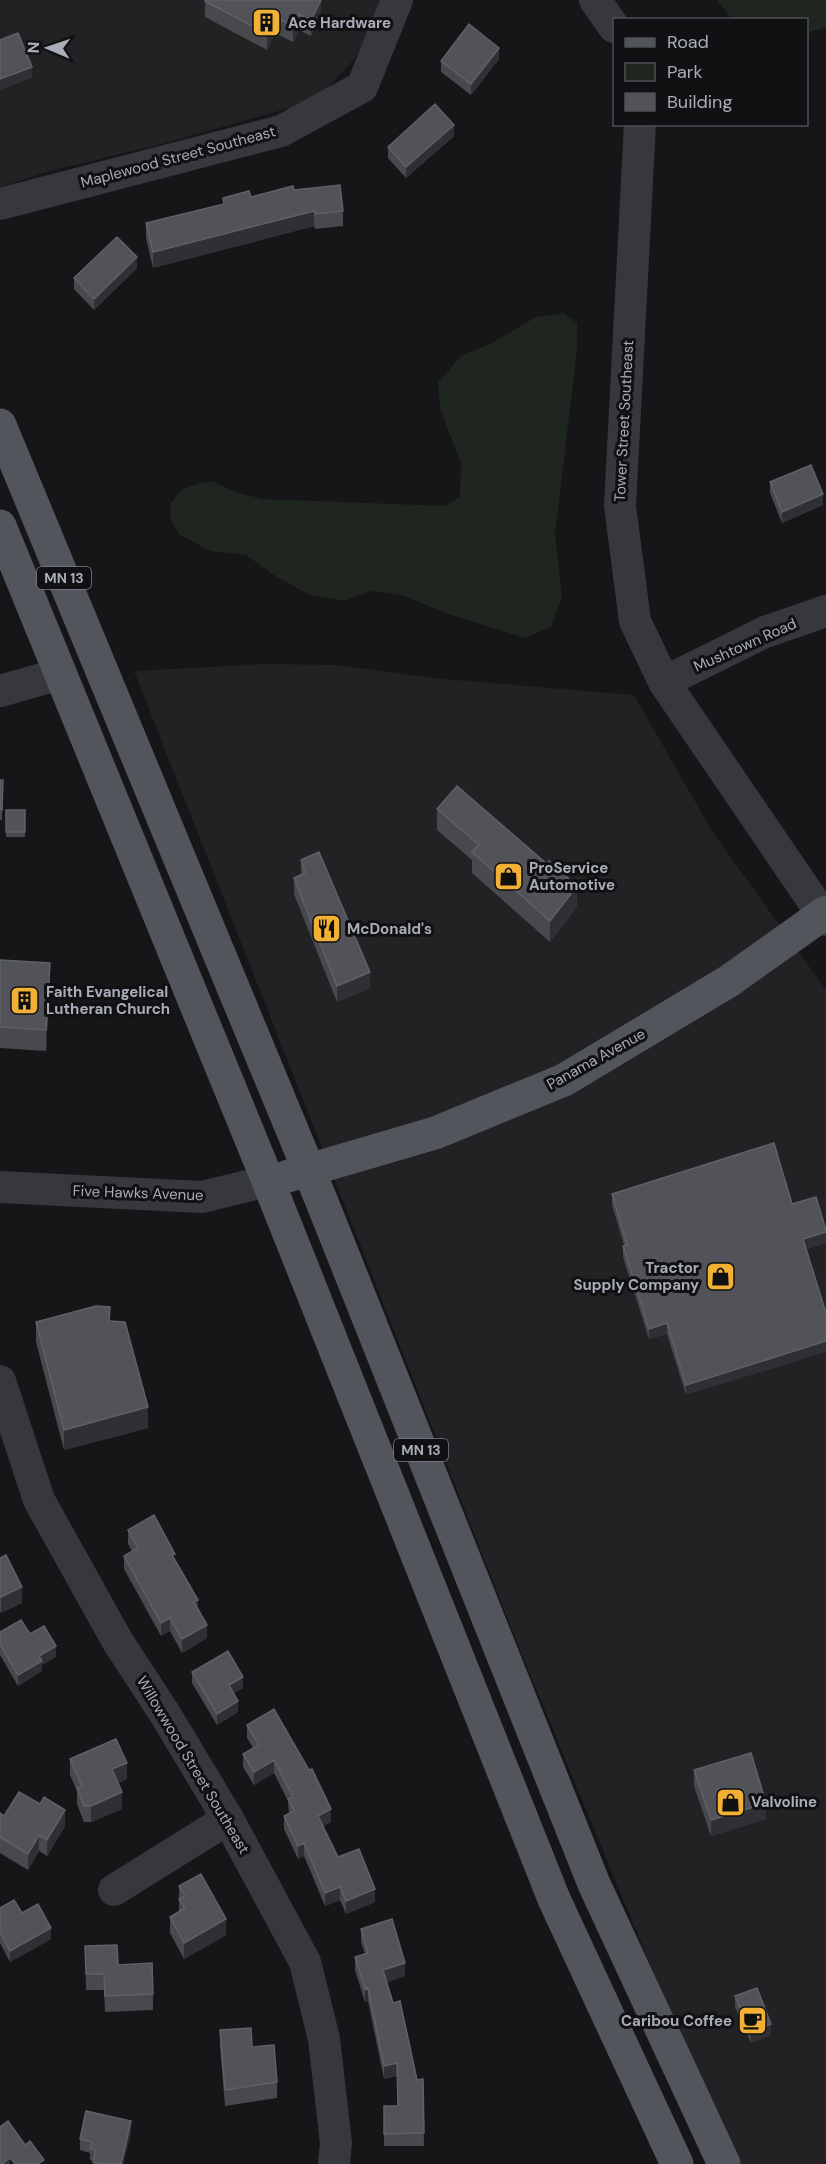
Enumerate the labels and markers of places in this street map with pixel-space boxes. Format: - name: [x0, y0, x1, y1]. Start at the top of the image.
- building icon: Ace Hardware: [251, 7, 283, 39]
- place label: Ace Hardware: [288, 13, 391, 33]
- place label: ProService Automotive: [529, 858, 615, 895]
- shop icon: ProService Automotive: [492, 861, 524, 893]
- restaurant icon: McDonald's: [310, 913, 342, 945]
- place label: McDonald's: [347, 919, 432, 939]
- place label: Faith Evangelical Lutheran Church: [46, 982, 170, 1019]
- building icon: Faith Evangelical Lutheran Church: [9, 985, 41, 1017]
- place label: Tractor Supply Company: [573, 1258, 699, 1295]
- shop icon: Tractor Supply Company: [704, 1261, 736, 1293]
- shop icon: Valvoline: [714, 1786, 746, 1818]
- place label: Valvoline: [751, 1792, 817, 1812]
- cafe icon: Caribou Coffee: [737, 2005, 769, 2037]
- place label: Caribou Coffee: [621, 2011, 732, 2031]

